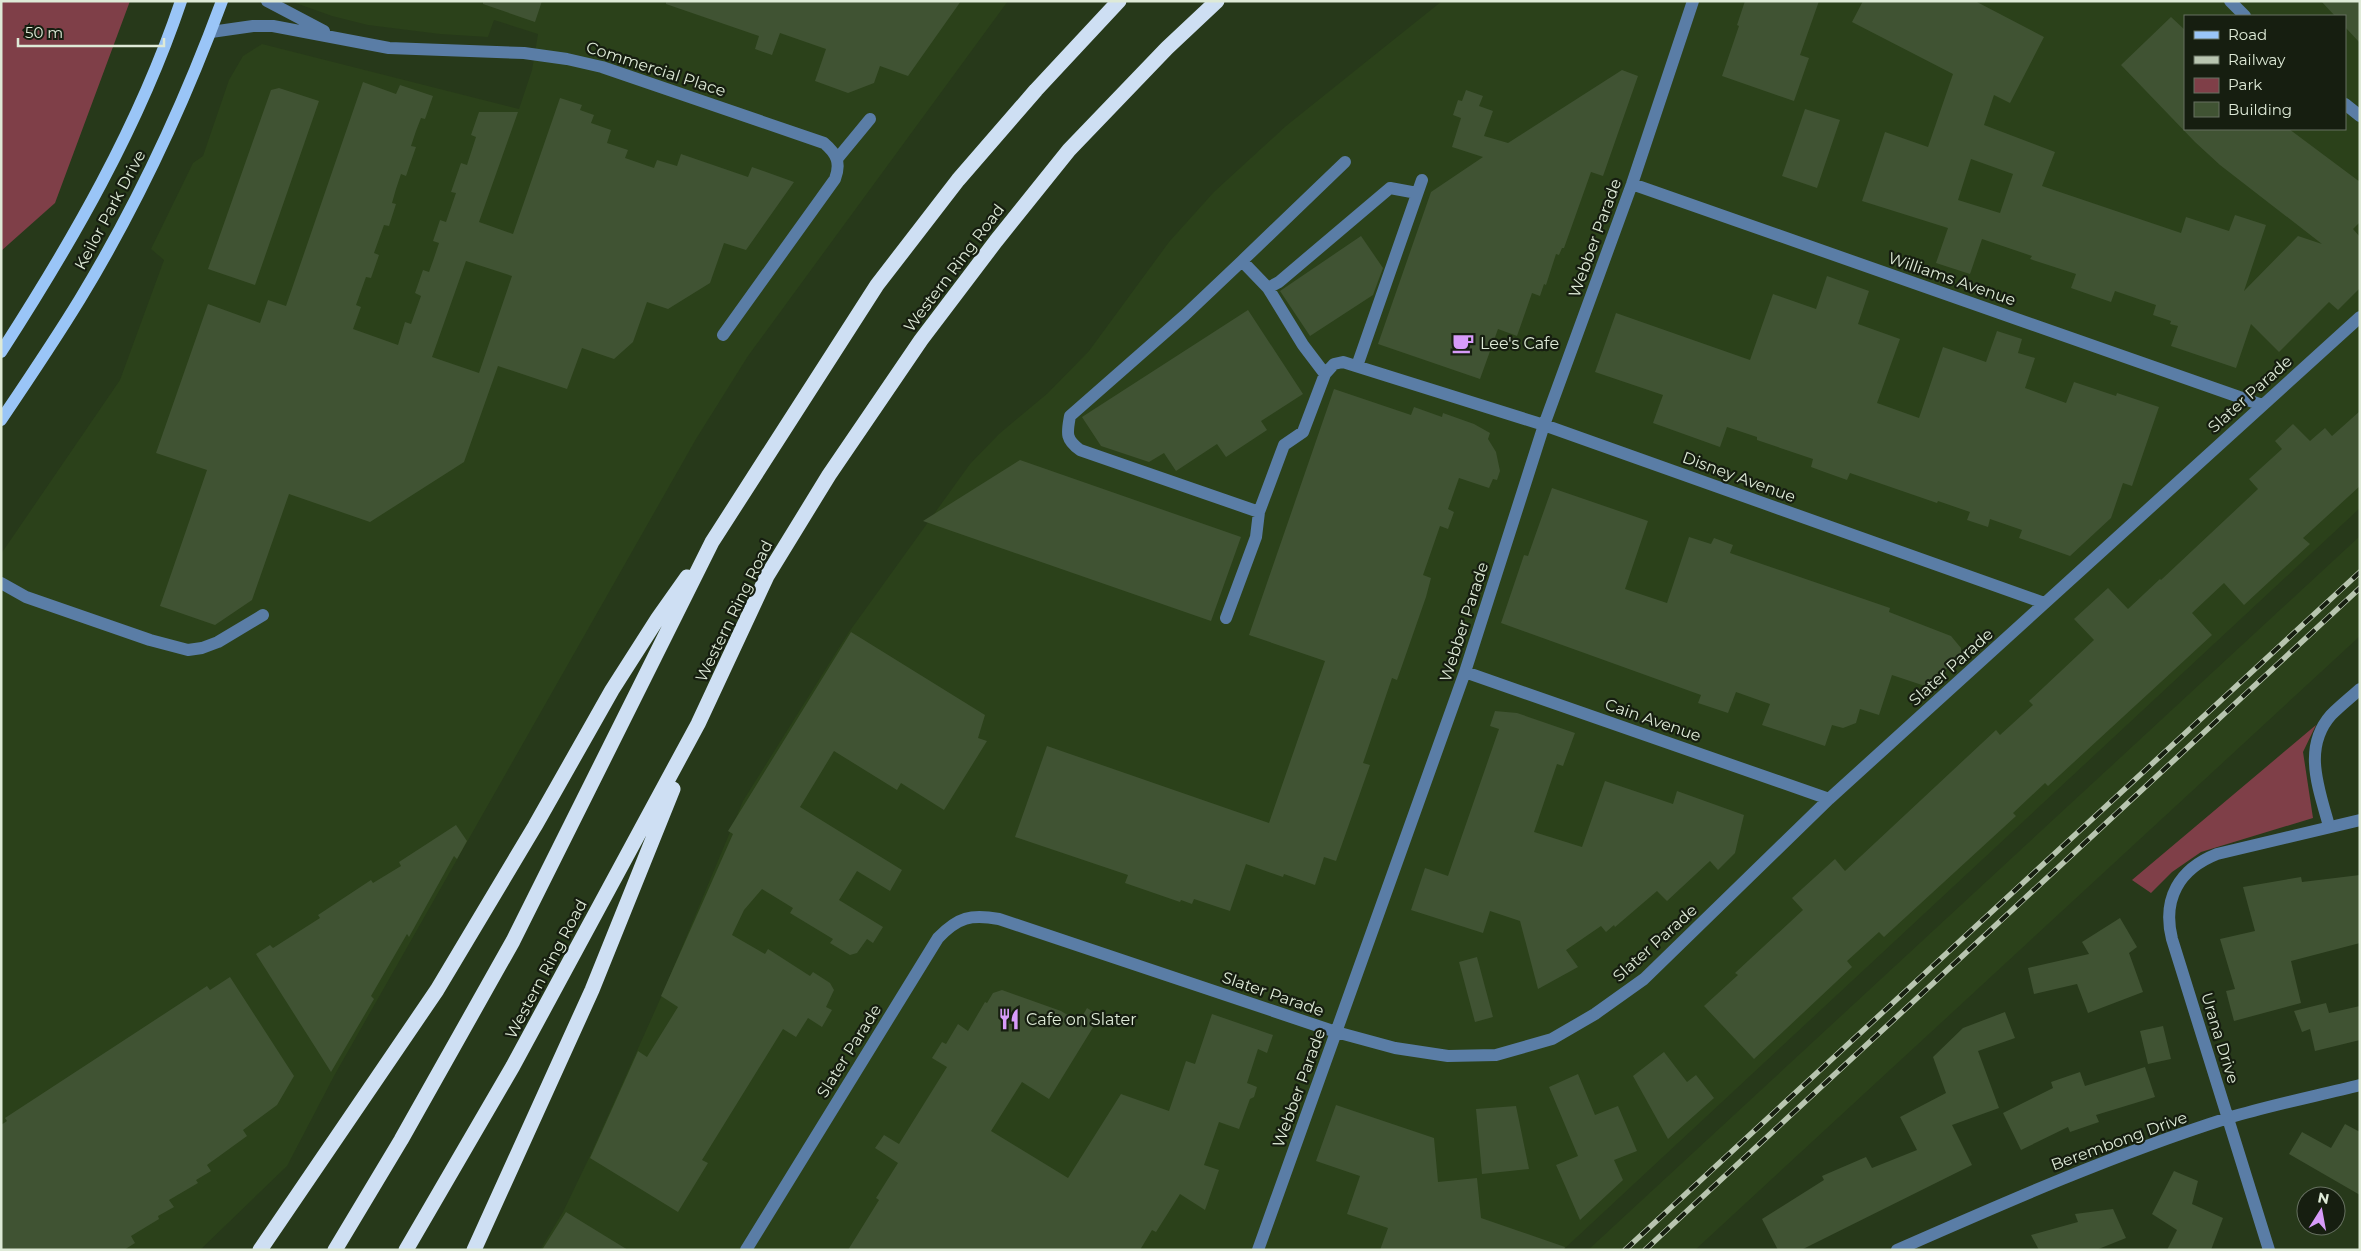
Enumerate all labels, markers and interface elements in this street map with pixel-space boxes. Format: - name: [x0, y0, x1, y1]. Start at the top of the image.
- scale bar: [18, 15, 164, 47]
- legend: [2184, 15, 2346, 130]
- text: 50 m: [25, 23, 63, 42]
- text: Road: [2228, 25, 2267, 44]
- street label: Commercial Place: [584, 37, 728, 101]
- text: Railway: [2228, 50, 2286, 69]
- text: Park: [2228, 75, 2262, 94]
- text: Building: [2228, 100, 2292, 119]
- street label: Keilor Park Drive: [70, 147, 150, 273]
- street label: Webber Parade: [1565, 176, 1625, 300]
- street label: Western Ring Road: [900, 200, 1008, 336]
- street label: Williams Avenue: [1886, 248, 2018, 310]
- cafe icon: Lee's Cafe: [1450, 330, 1476, 356]
- place label: Lee's Cafe: [1480, 334, 1559, 353]
- street label: Slater Parade: [2204, 351, 2296, 437]
- street label: Disney Avenue: [1680, 448, 1798, 506]
- street label: Western Ring Road: [691, 537, 777, 685]
- street label: Webber Parade: [1436, 560, 1492, 684]
- street label: Slater Parade: [1905, 624, 1997, 710]
- street label: Cain Avenue: [1602, 695, 1704, 745]
- street label: Western Ring Road: [501, 896, 591, 1042]
- street label: Slater Parade: [1609, 900, 1701, 986]
- street label: Slater Parade: [1220, 968, 1326, 1020]
- street label: Urana Drive: [2197, 990, 2243, 1086]
- street label: Slater Parade: [813, 1001, 885, 1101]
- restaurant icon: Cafe on Slater: [996, 1006, 1022, 1032]
- place label: Cafe on Slater: [1026, 1010, 1137, 1029]
- street label: Webber Parade: [1269, 1026, 1329, 1150]
- street label: Berembong Drive: [2048, 1108, 2190, 1174]
- north arrow: [2296, 1186, 2346, 1236]
- text: N: [2316, 1188, 2331, 1208]

